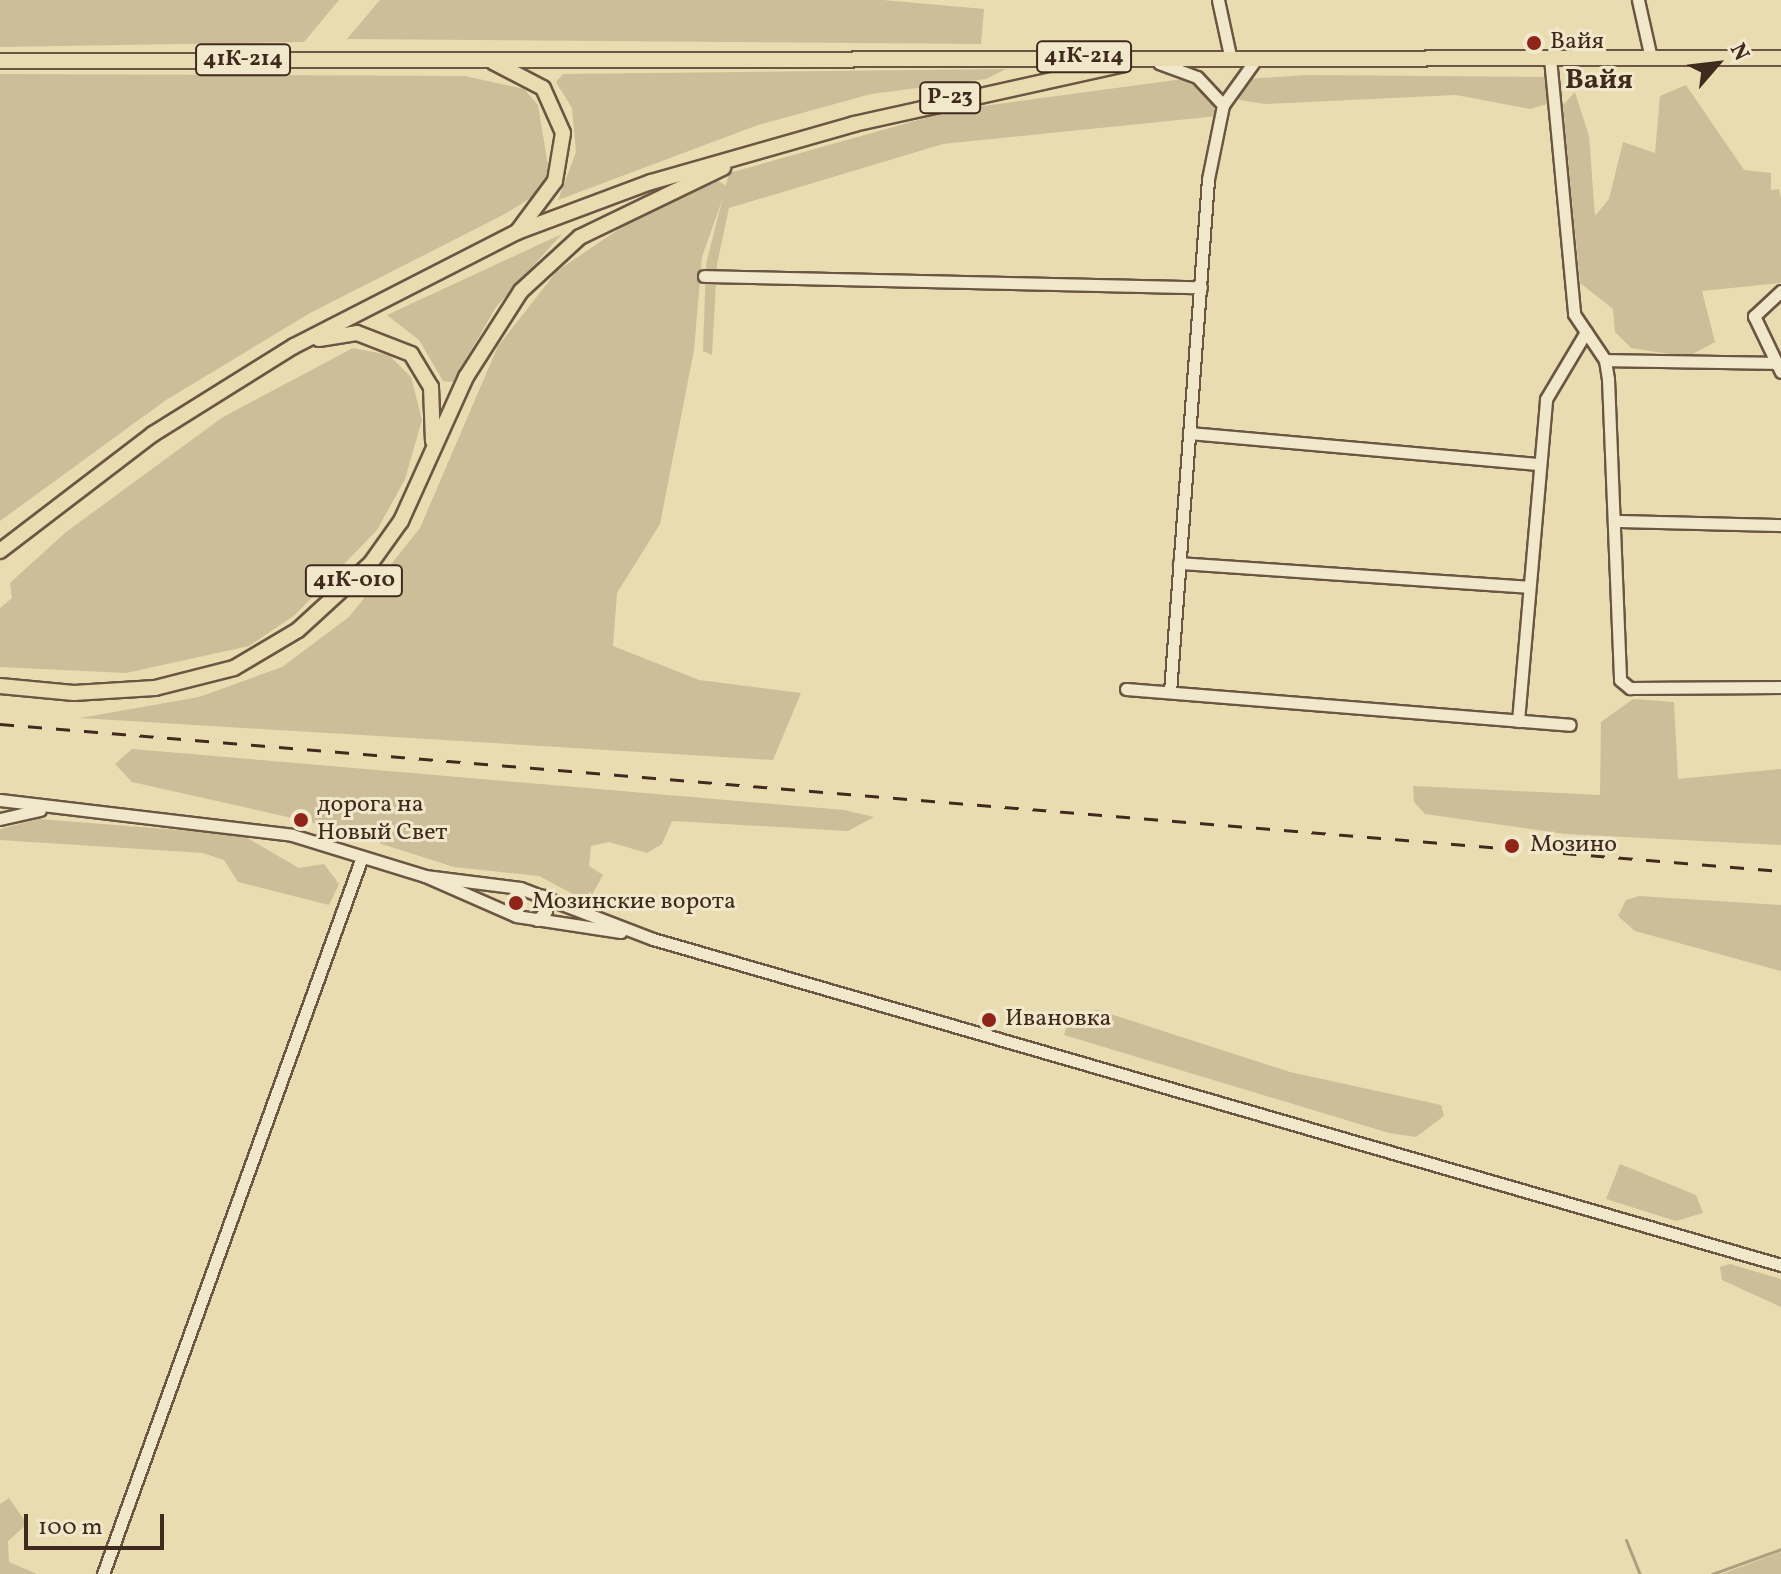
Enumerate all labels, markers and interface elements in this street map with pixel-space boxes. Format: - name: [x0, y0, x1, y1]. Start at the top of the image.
- north arrow: [1677, 24, 1757, 104]
- place label: Вайя: [1550, 29, 1604, 57]
- marker: Вайя: [1525, 34, 1543, 52]
- text: N: [1721, 38, 1756, 67]
- road number: 41К-214: [1036, 39, 1132, 75]
- road number: 41К-214: [195, 42, 291, 78]
- district label: Вайя: [1565, 64, 1633, 98]
- road number: Р-23: [918, 80, 982, 116]
- road number: 41К-010: [304, 563, 404, 599]
- place label: дорога на Новый Свет: [317, 792, 447, 848]
- marker: дорога на Новый Свет: [292, 811, 310, 829]
- place label: Мозино: [1530, 832, 1617, 860]
- marker: Мозино: [1501, 835, 1523, 857]
- place label: Мозинские ворота: [532, 889, 736, 917]
- marker: Мозинские ворота: [507, 894, 525, 912]
- place label: Ивановка: [1005, 1006, 1111, 1034]
- marker: Ивановка: [980, 1011, 998, 1029]
- scale bar: [28, 1498, 168, 1548]
- text: 100 m: [38, 1511, 103, 1545]

